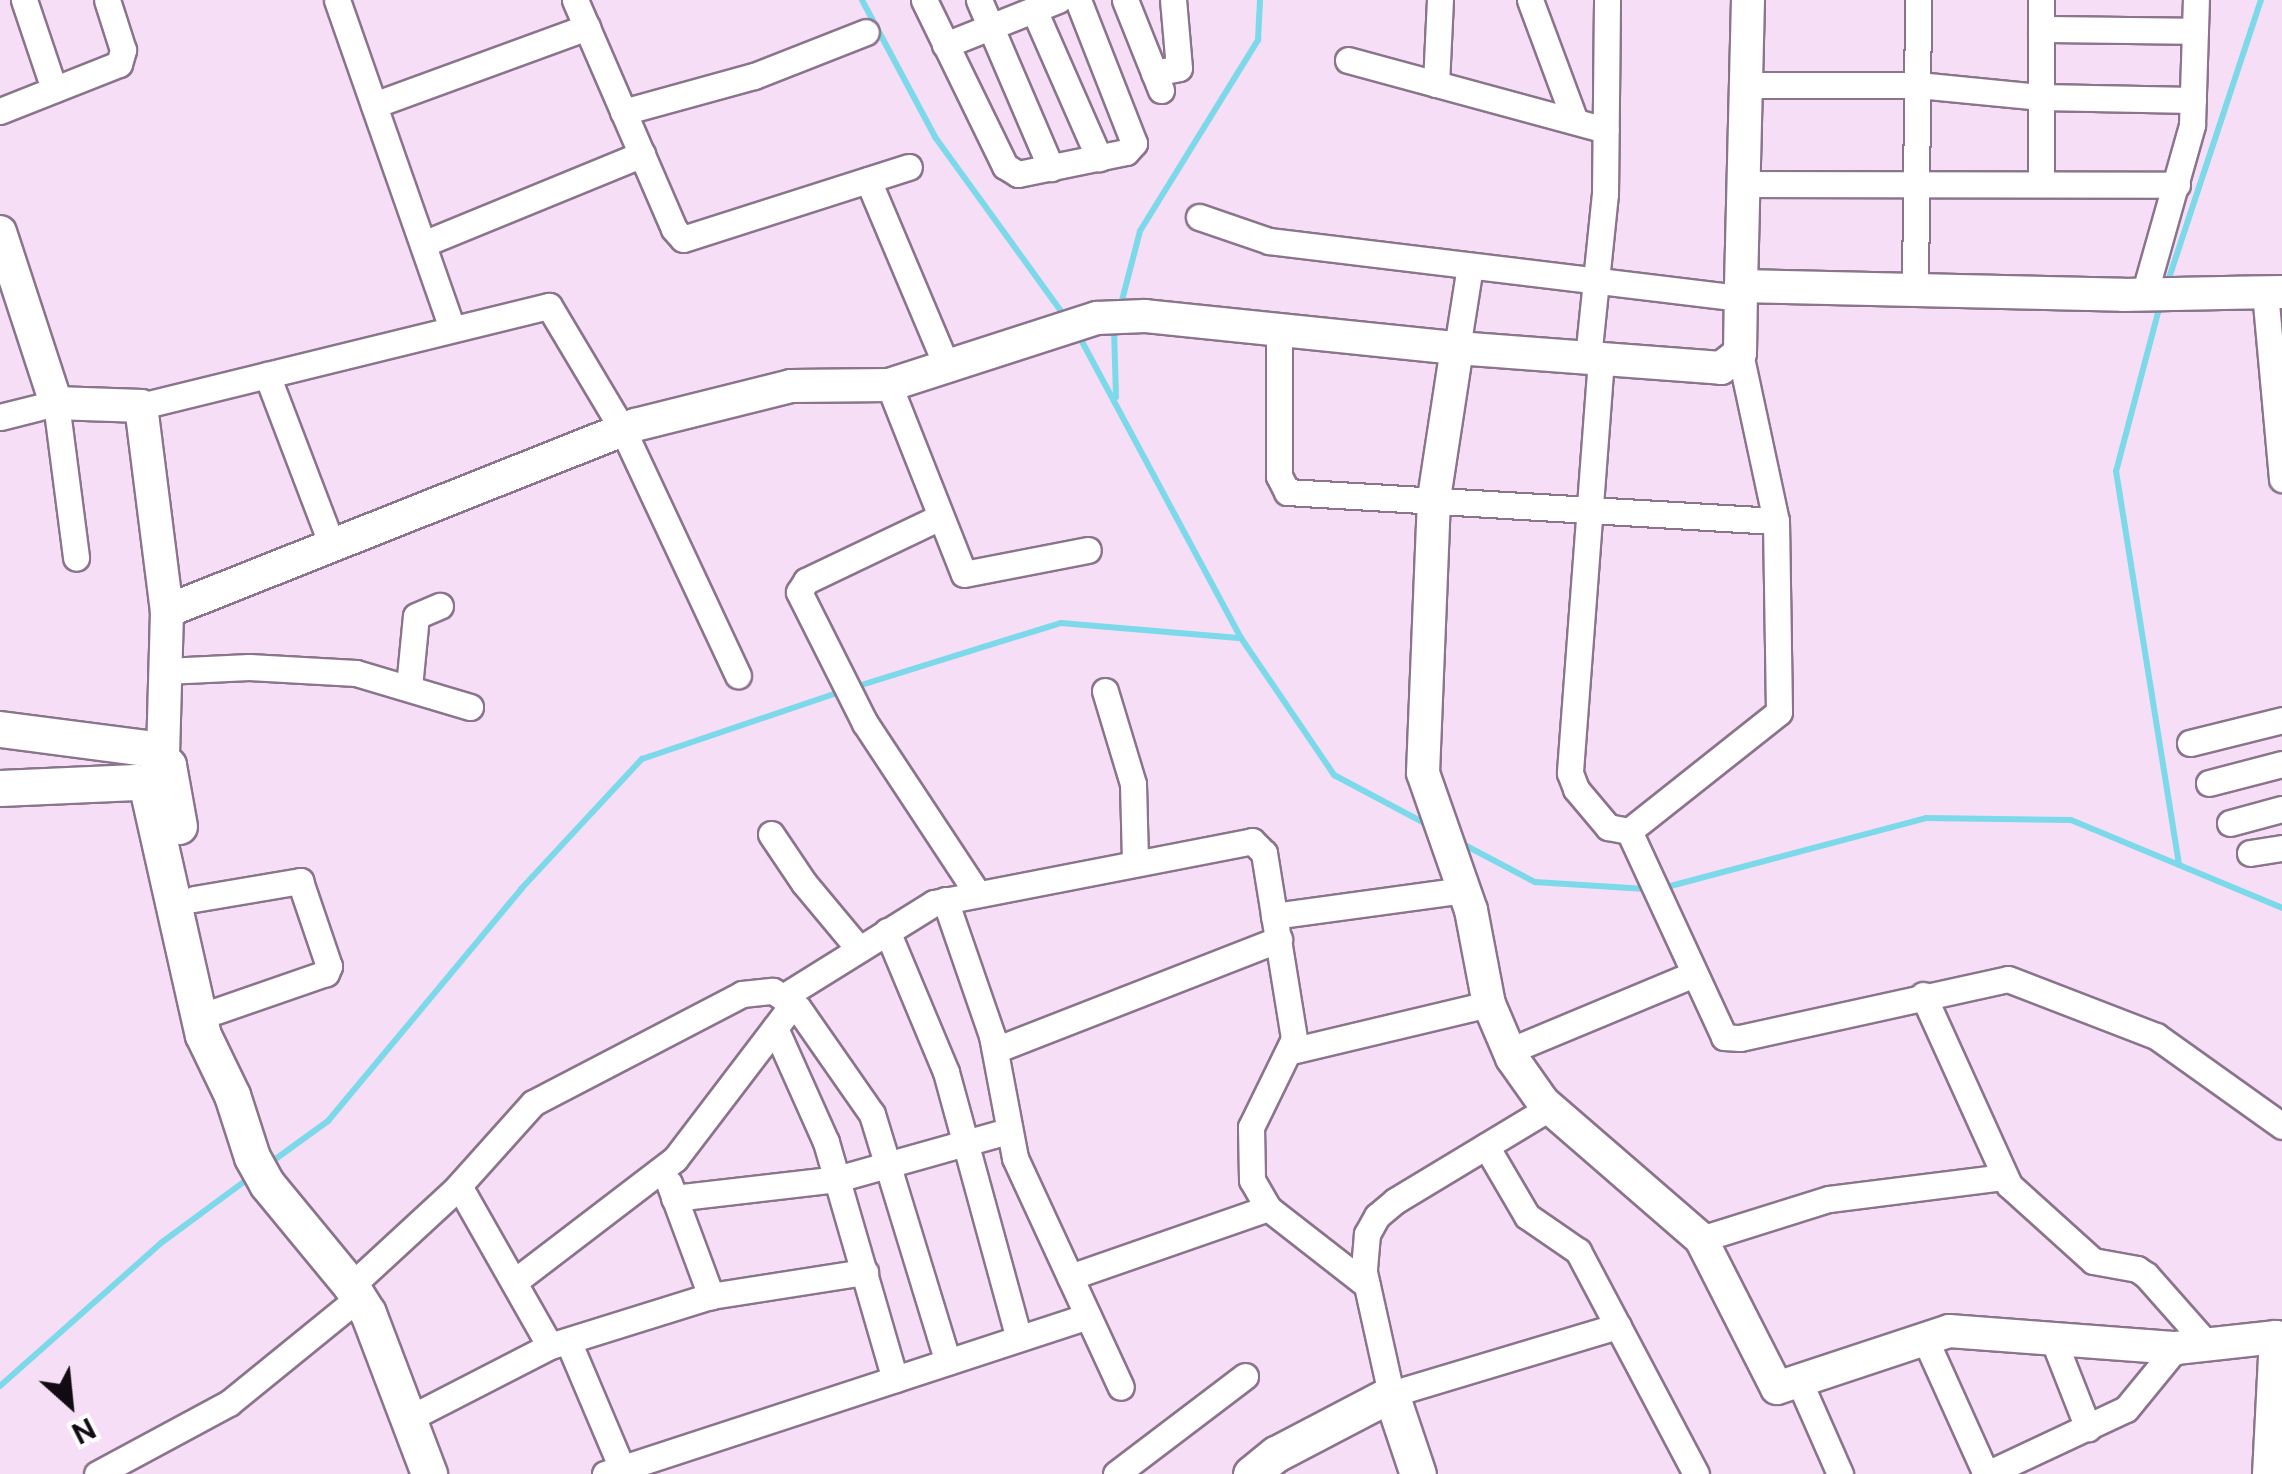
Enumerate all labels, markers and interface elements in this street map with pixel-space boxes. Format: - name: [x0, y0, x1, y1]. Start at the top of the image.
- north arrow: [20, 1354, 120, 1454]
- text: N: [67, 1412, 101, 1451]

